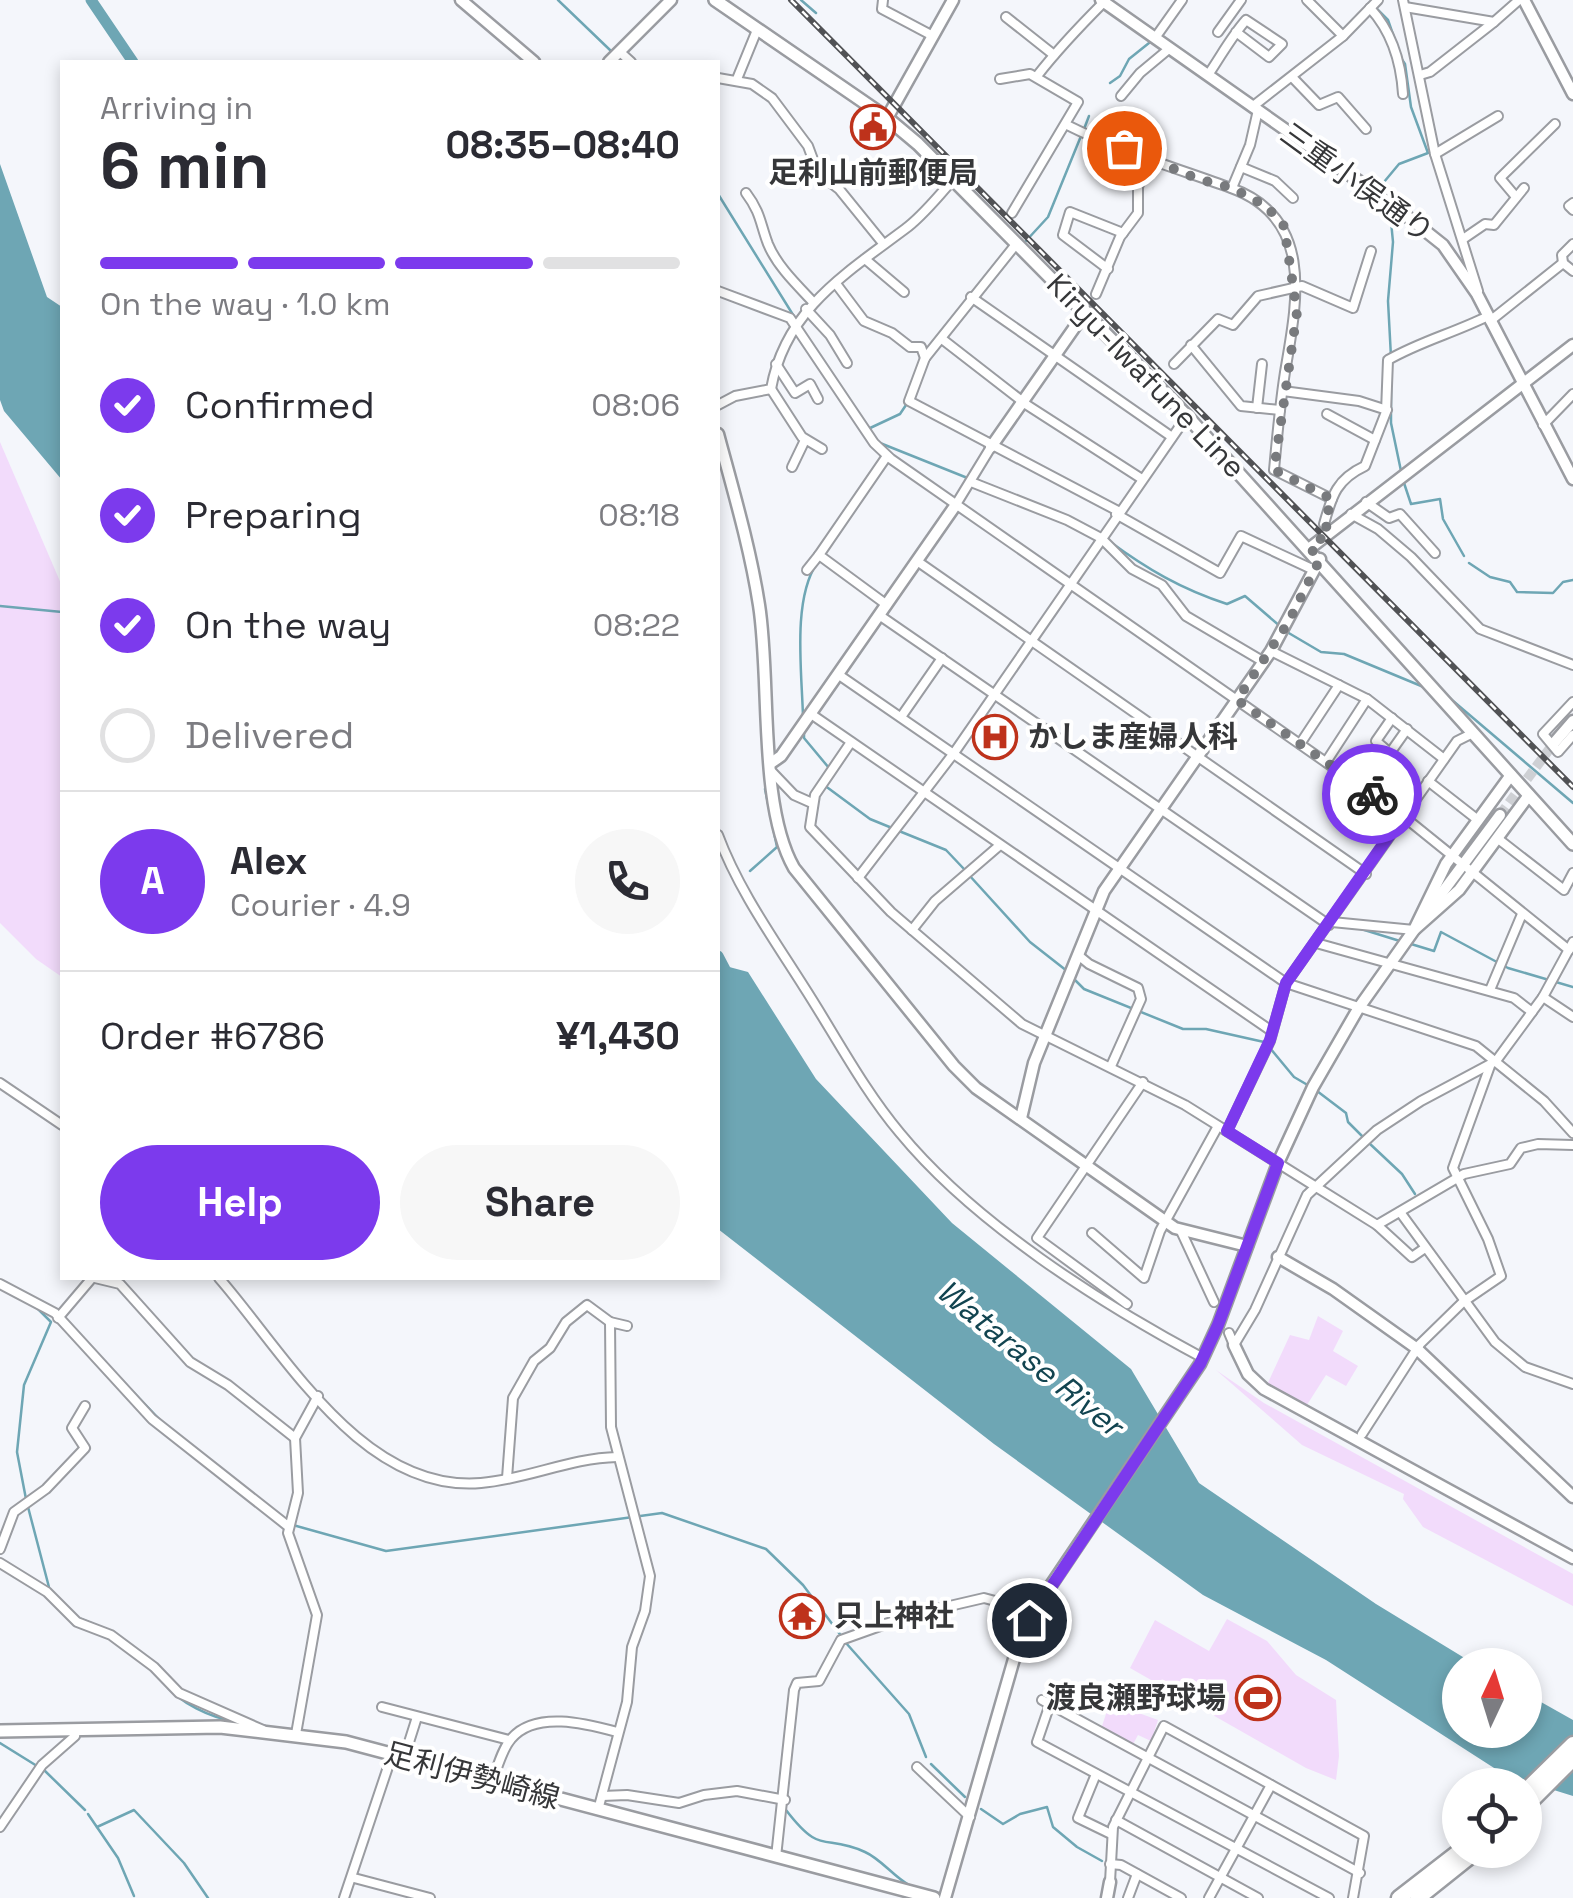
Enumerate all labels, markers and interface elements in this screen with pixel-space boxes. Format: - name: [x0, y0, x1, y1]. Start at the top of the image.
- text: Arriving in: [100, 88, 253, 128]
- public building icon: 足利山前郵便局: [850, 104, 896, 150]
- pin: [1082, 106, 1167, 191]
- street label: 三重小俣通り: [1273, 114, 1442, 251]
- text: 08:35–08:40: [446, 121, 680, 169]
- icon: bag: [1097, 121, 1152, 176]
- text: 6 min: [100, 124, 270, 207]
- place label: 足利山前郵便局: [768, 153, 978, 192]
- street label: Kiryu-Iwafune Line: [1039, 265, 1254, 486]
- text: On the way · 1.0 km: [100, 284, 391, 324]
- icon: check: [100, 378, 155, 433]
- text: Confirmed: [185, 381, 375, 429]
- text: 08:06: [591, 385, 680, 425]
- icon: check: [100, 488, 155, 543]
- text: Preparing: [185, 491, 362, 539]
- text: 08:18: [598, 495, 680, 535]
- icon: check: [100, 598, 155, 653]
- text: On the way: [185, 601, 391, 649]
- text: 08:22: [593, 605, 680, 645]
- text: Delivered: [185, 711, 354, 759]
- hospital icon: かしま産婦人科: [972, 714, 1018, 760]
- place label: かしま産婦人科: [1028, 717, 1238, 756]
- courier: [1322, 744, 1422, 844]
- icon: bike: [1345, 767, 1400, 822]
- button: phone: [575, 829, 680, 934]
- text: Alex: [230, 837, 307, 885]
- text: A: [140, 857, 165, 905]
- text: Courier · 4.9: [230, 885, 411, 925]
- text: Order #6786: [100, 1012, 325, 1060]
- text: ¥1,430: [556, 1012, 680, 1060]
- button: Help: [100, 1145, 380, 1260]
- button: Share: [400, 1145, 680, 1260]
- water label: Watarase River: [929, 1271, 1133, 1447]
- pin: [987, 1578, 1072, 1663]
- temple icon: 只上神社: [779, 1593, 825, 1639]
- icon: home: [1002, 1593, 1057, 1648]
- place label: 只上神社: [834, 1596, 954, 1635]
- north arrow: [1442, 1648, 1542, 1748]
- map controls: [1442, 1648, 1542, 1868]
- sports icon: 渡良瀬野球場: [1235, 1675, 1281, 1721]
- place label: 渡良瀬野球場: [1046, 1678, 1226, 1717]
- street label: 足利伊勢崎線: [380, 1733, 564, 1818]
- button: locate: [1442, 1768, 1542, 1868]

